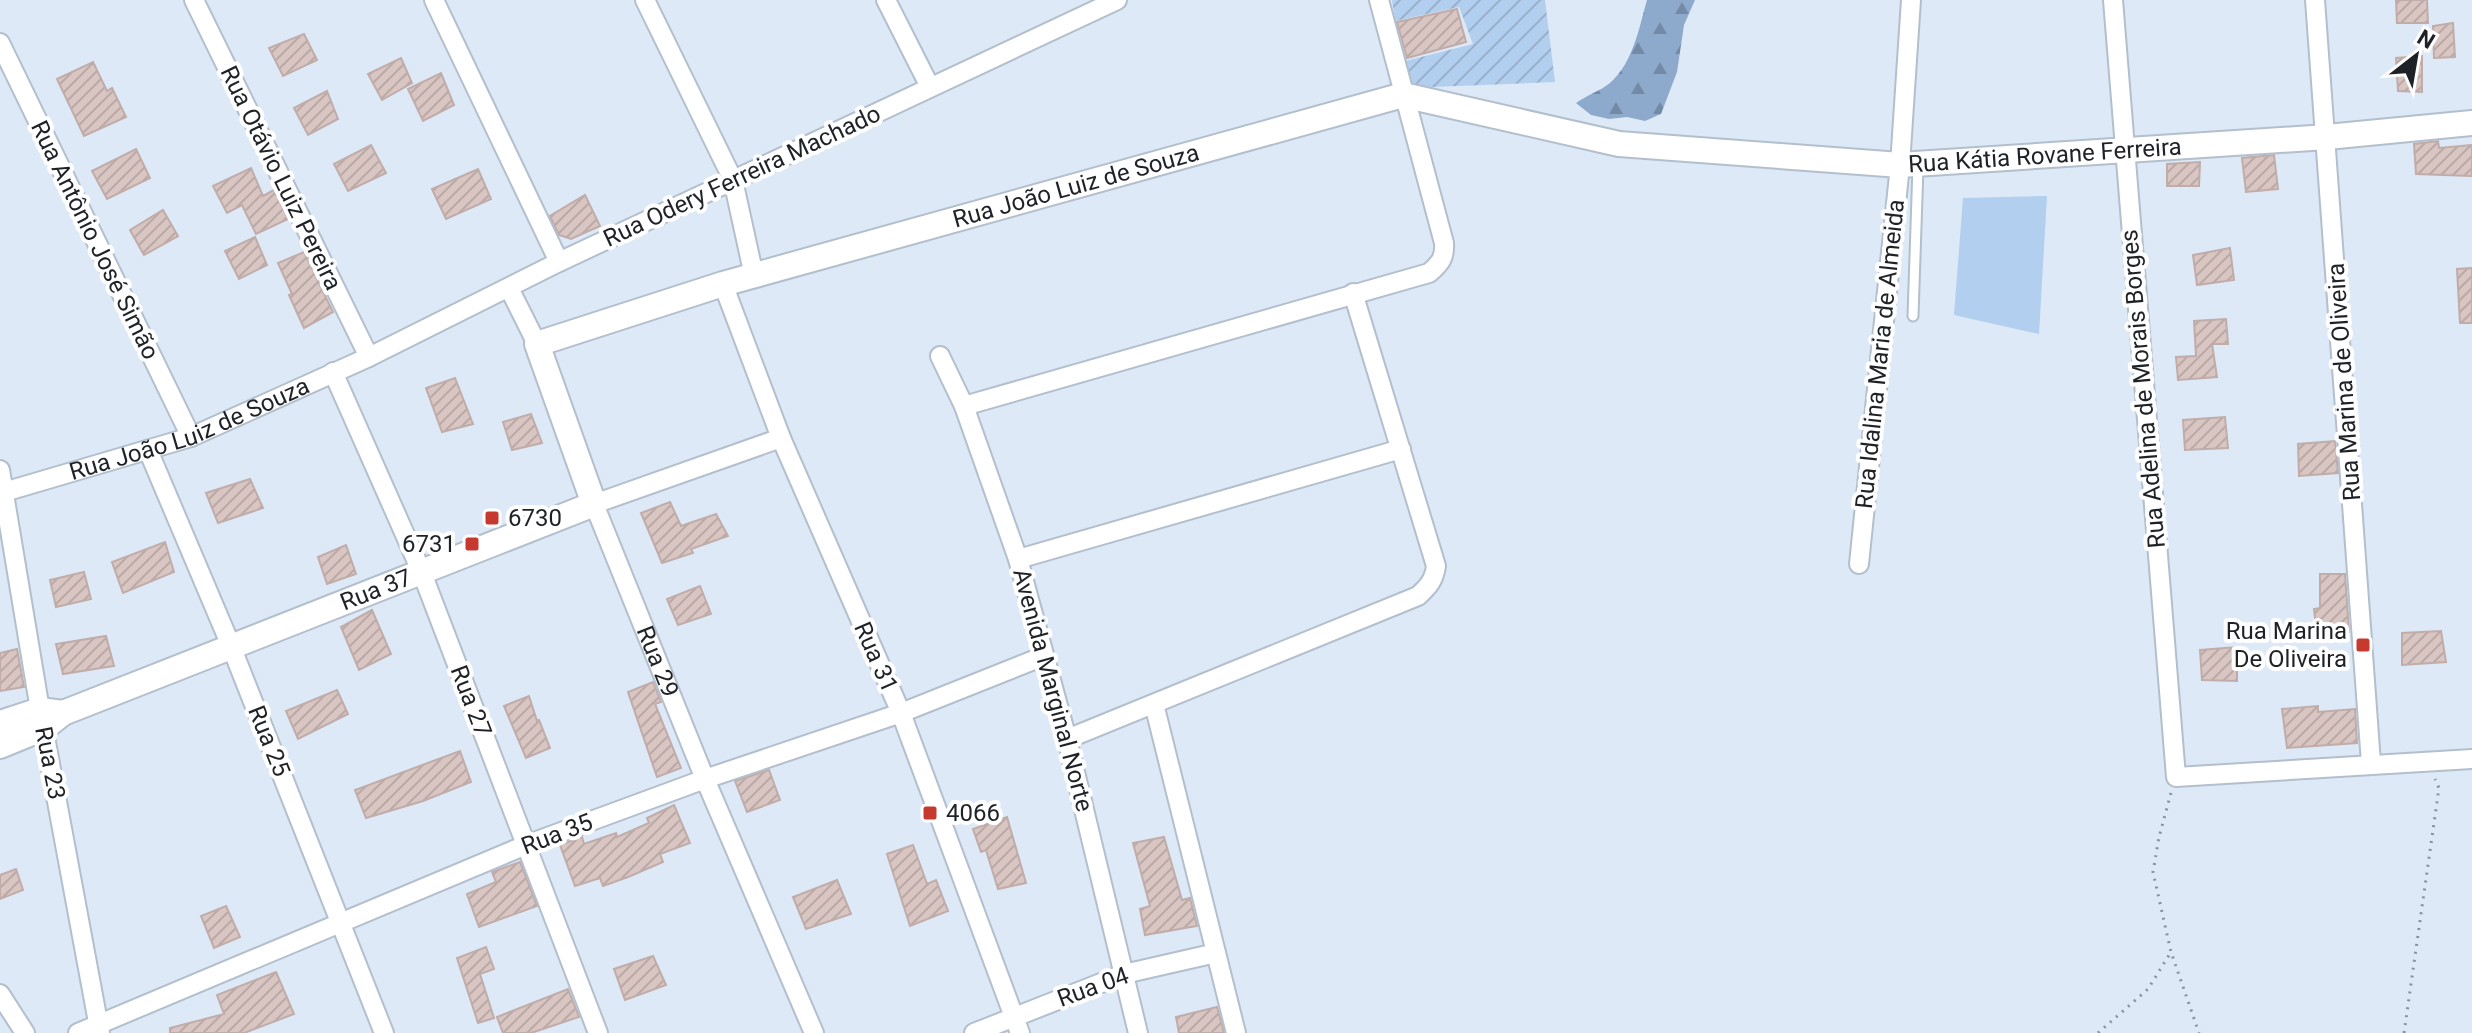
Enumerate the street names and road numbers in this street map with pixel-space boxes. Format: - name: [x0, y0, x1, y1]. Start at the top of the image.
- street label: Rua Otávio Luiz Pereira: [215, 61, 347, 295]
- street label: Rua Odery Ferreira Machado: [599, 99, 885, 253]
- street label: Rua Antônio José Simão: [25, 116, 165, 364]
- street label: Rua Kátia Rovane Ferreira: [1907, 133, 2182, 178]
- street label: Rua João Luiz de Souza: [950, 138, 1202, 233]
- street label: Rua Idalina Maria de Almeida: [1850, 198, 1910, 510]
- street label: Rua Adelina de Morais Borges: [2115, 228, 2171, 550]
- street label: Rua Marina de Oliveira: [2322, 262, 2366, 502]
- street label: Rua João Luiz de Souza: [66, 372, 314, 486]
- street label: Rua 37: [336, 563, 415, 616]
- street label: Avenida Marginal Norte: [1007, 565, 1099, 815]
- street label: Rua 31: [848, 617, 904, 697]
- street label: Rua 29: [631, 622, 684, 701]
- street label: Rua 27: [445, 661, 497, 741]
- street label: Rua 25: [242, 701, 296, 781]
- street label: Rua 23: [29, 724, 71, 802]
- street label: Rua 35: [517, 808, 597, 860]
- street label: Rua 04: [1053, 961, 1133, 1013]

